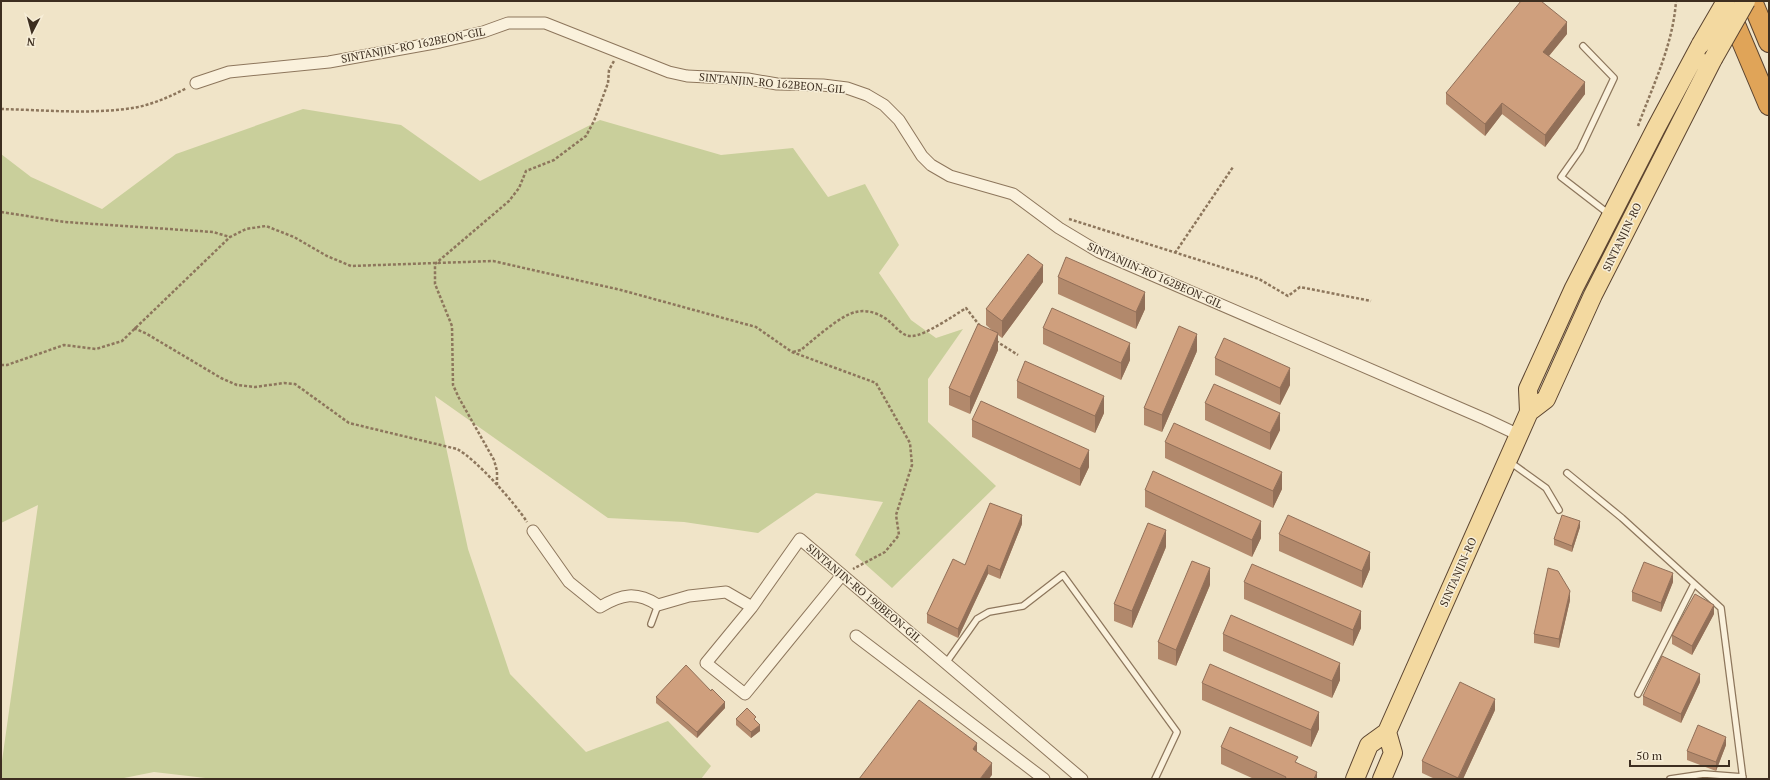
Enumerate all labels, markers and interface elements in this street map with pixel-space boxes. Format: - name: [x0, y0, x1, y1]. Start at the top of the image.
- north arrow: [12, 12, 52, 52]
- street label: SINTANJIN-RO 162BEON-GIL: [340, 24, 486, 66]
- text: N: [25, 34, 36, 49]
- street label: SINTANJIN-RO 162BEON-GIL: [699, 70, 845, 96]
- street label: SINTANJIN-RO: [1599, 200, 1645, 274]
- street label: SINTANJIN-RO 162BEON-GIL: [1085, 239, 1225, 311]
- street label: SINTANJIN-RO: [1436, 535, 1480, 609]
- street label: SINTANJIN-RO 190BEON-GIL: [803, 541, 925, 645]
- scale bar: [1630, 742, 1729, 768]
- text: 50 m: [1636, 748, 1663, 763]

